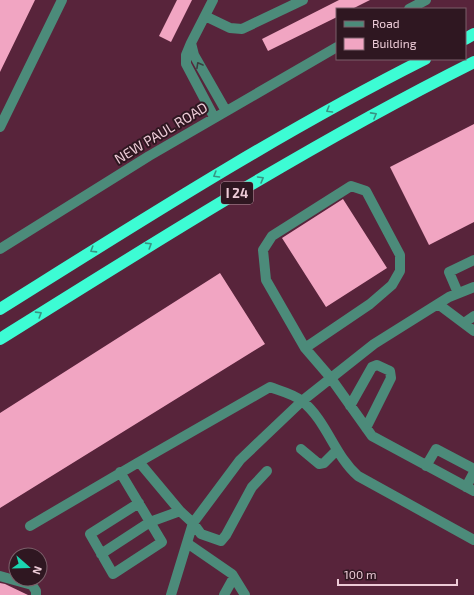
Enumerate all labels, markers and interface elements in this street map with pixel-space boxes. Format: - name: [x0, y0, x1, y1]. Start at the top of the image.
- legend: [336, 8, 466, 60]
- text: Road: [372, 16, 400, 30]
- text: Building: [372, 36, 417, 50]
- one-way arrow: [197, 61, 204, 69]
- street label: NEW PAUL ROAD: [111, 98, 210, 167]
- one-way arrow: [326, 106, 333, 113]
- one-way arrow: [370, 112, 377, 119]
- one-way arrow: [213, 171, 220, 178]
- one-way arrow: [257, 176, 264, 183]
- road number: I 24: [221, 182, 253, 204]
- one-way arrow: [145, 243, 152, 250]
- one-way arrow: [90, 246, 97, 253]
- one-way arrow: [35, 312, 42, 319]
- north arrow: [8, 547, 48, 587]
- scale bar: [338, 561, 457, 587]
- text: N: [30, 565, 45, 577]
- text: 100 m: [344, 567, 376, 581]

